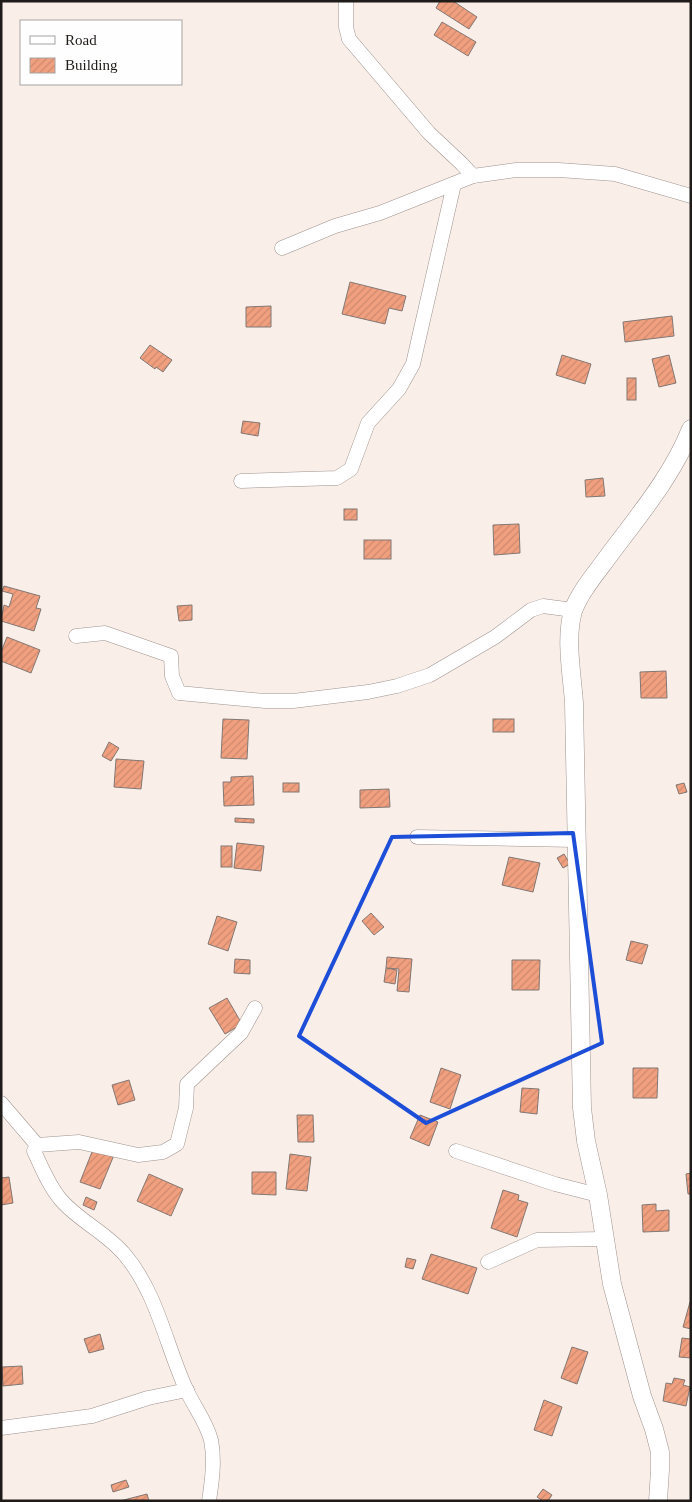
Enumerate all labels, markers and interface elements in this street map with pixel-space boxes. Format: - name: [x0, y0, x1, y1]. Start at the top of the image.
- legend: [20, 20, 182, 85]
- text: Road: [65, 32, 97, 48]
- text: Building: [65, 57, 118, 73]

